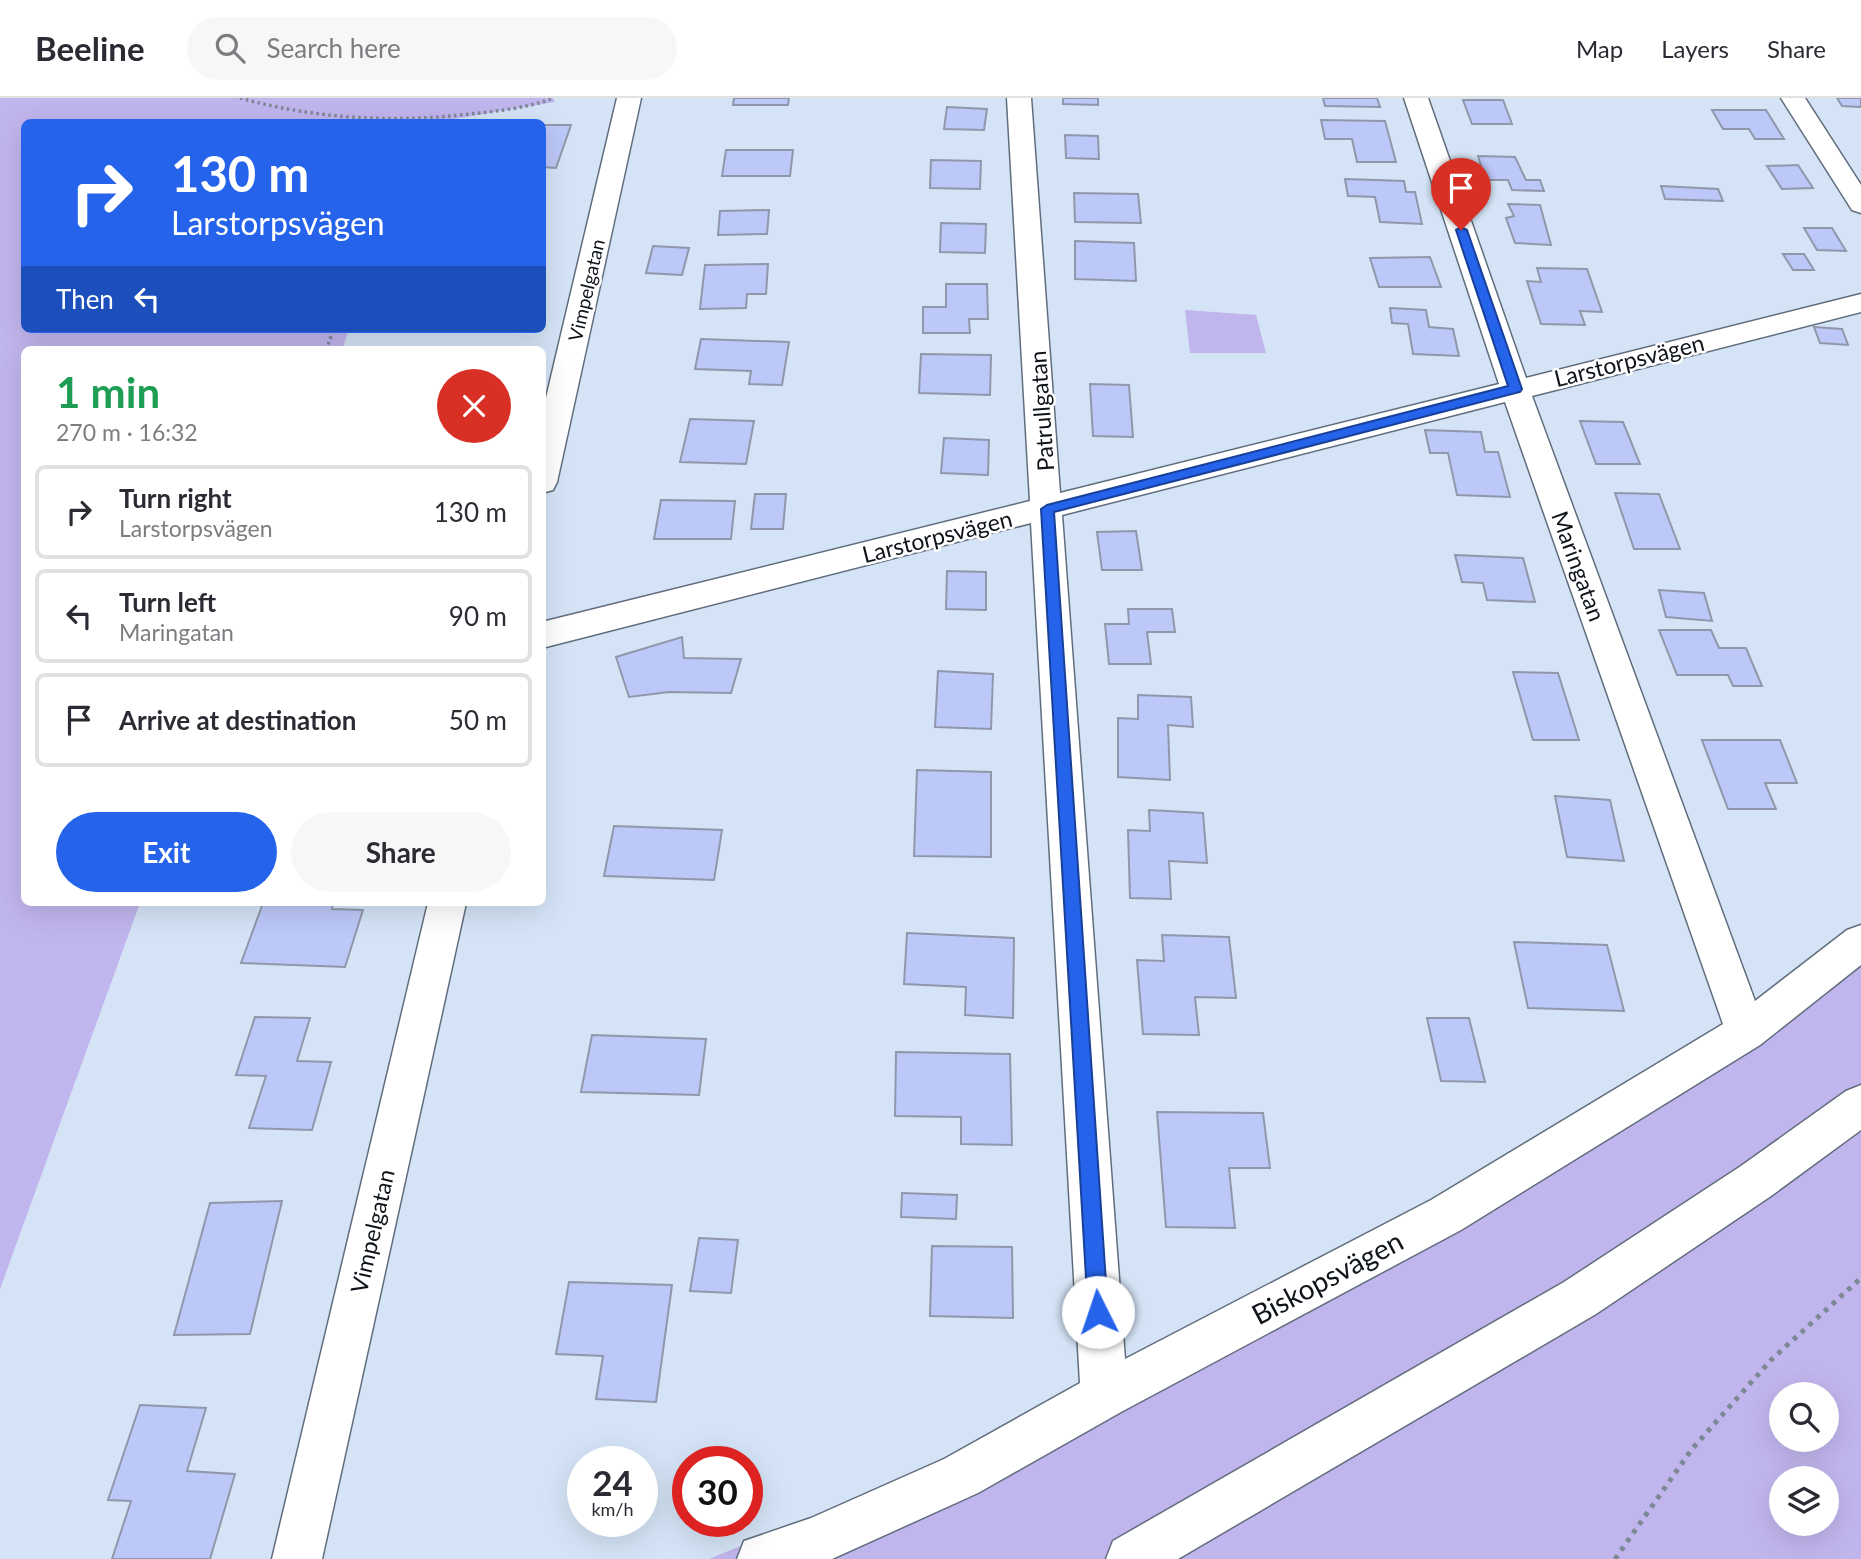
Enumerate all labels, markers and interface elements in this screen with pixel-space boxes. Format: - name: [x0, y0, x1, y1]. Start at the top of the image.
- search box: [187, 17, 677, 80]
- text: Beeline: [35, 28, 145, 68]
- icon: search: [211, 29, 249, 67]
- text: Search here: [267, 32, 401, 64]
- text: Map: [1576, 34, 1623, 63]
- text: Layers: [1661, 34, 1729, 63]
- text: Share: [1767, 34, 1826, 63]
- text: 130 m: [171, 144, 309, 202]
- icon: right: [56, 147, 147, 238]
- pin: [1431, 158, 1491, 230]
- icon: arrive: [1442, 169, 1480, 207]
- text: Larstorpsvägen: [171, 203, 385, 242]
- street label: Vimpelgatan: [563, 237, 609, 343]
- icon: left: [128, 280, 166, 318]
- text: Then: [56, 283, 114, 315]
- street label: Larstorpsvägen: [1551, 328, 1707, 392]
- street label: Patrullgatan: [1023, 350, 1059, 472]
- text: 1 min: [56, 367, 160, 417]
- button: close: [437, 369, 511, 443]
- text: 270 m · 16:32: [56, 418, 198, 446]
- text: Turn right: [119, 482, 232, 514]
- icon: right: [60, 493, 98, 531]
- text: 130 m: [434, 496, 507, 528]
- street label: Larstorpsvägen: [859, 504, 1015, 568]
- street label: Maringatan: [1546, 507, 1612, 625]
- text: Larstorpsvägen: [119, 514, 273, 542]
- text: Turn left: [119, 586, 216, 618]
- icon: left: [60, 597, 98, 635]
- text: 90 m: [449, 600, 507, 632]
- text: Maringatan: [119, 618, 234, 646]
- icon: arrive: [60, 701, 98, 739]
- text: Arrive at destination: [119, 704, 356, 736]
- text: 50 m: [449, 704, 507, 736]
- button: Exit: [56, 812, 277, 892]
- button: Share: [291, 812, 511, 892]
- street label: Vimpelgatan: [344, 1166, 400, 1296]
- street label: Biskopsvägen: [1246, 1223, 1408, 1331]
- position arrow: [1061, 1275, 1135, 1349]
- map controls: [1769, 1382, 1839, 1536]
- button: search: [1769, 1382, 1839, 1452]
- speed limit sign: 30: [672, 1446, 763, 1537]
- text: 24: [592, 1461, 633, 1503]
- button: layers: [1769, 1466, 1839, 1536]
- text: km/h: [591, 1498, 634, 1520]

